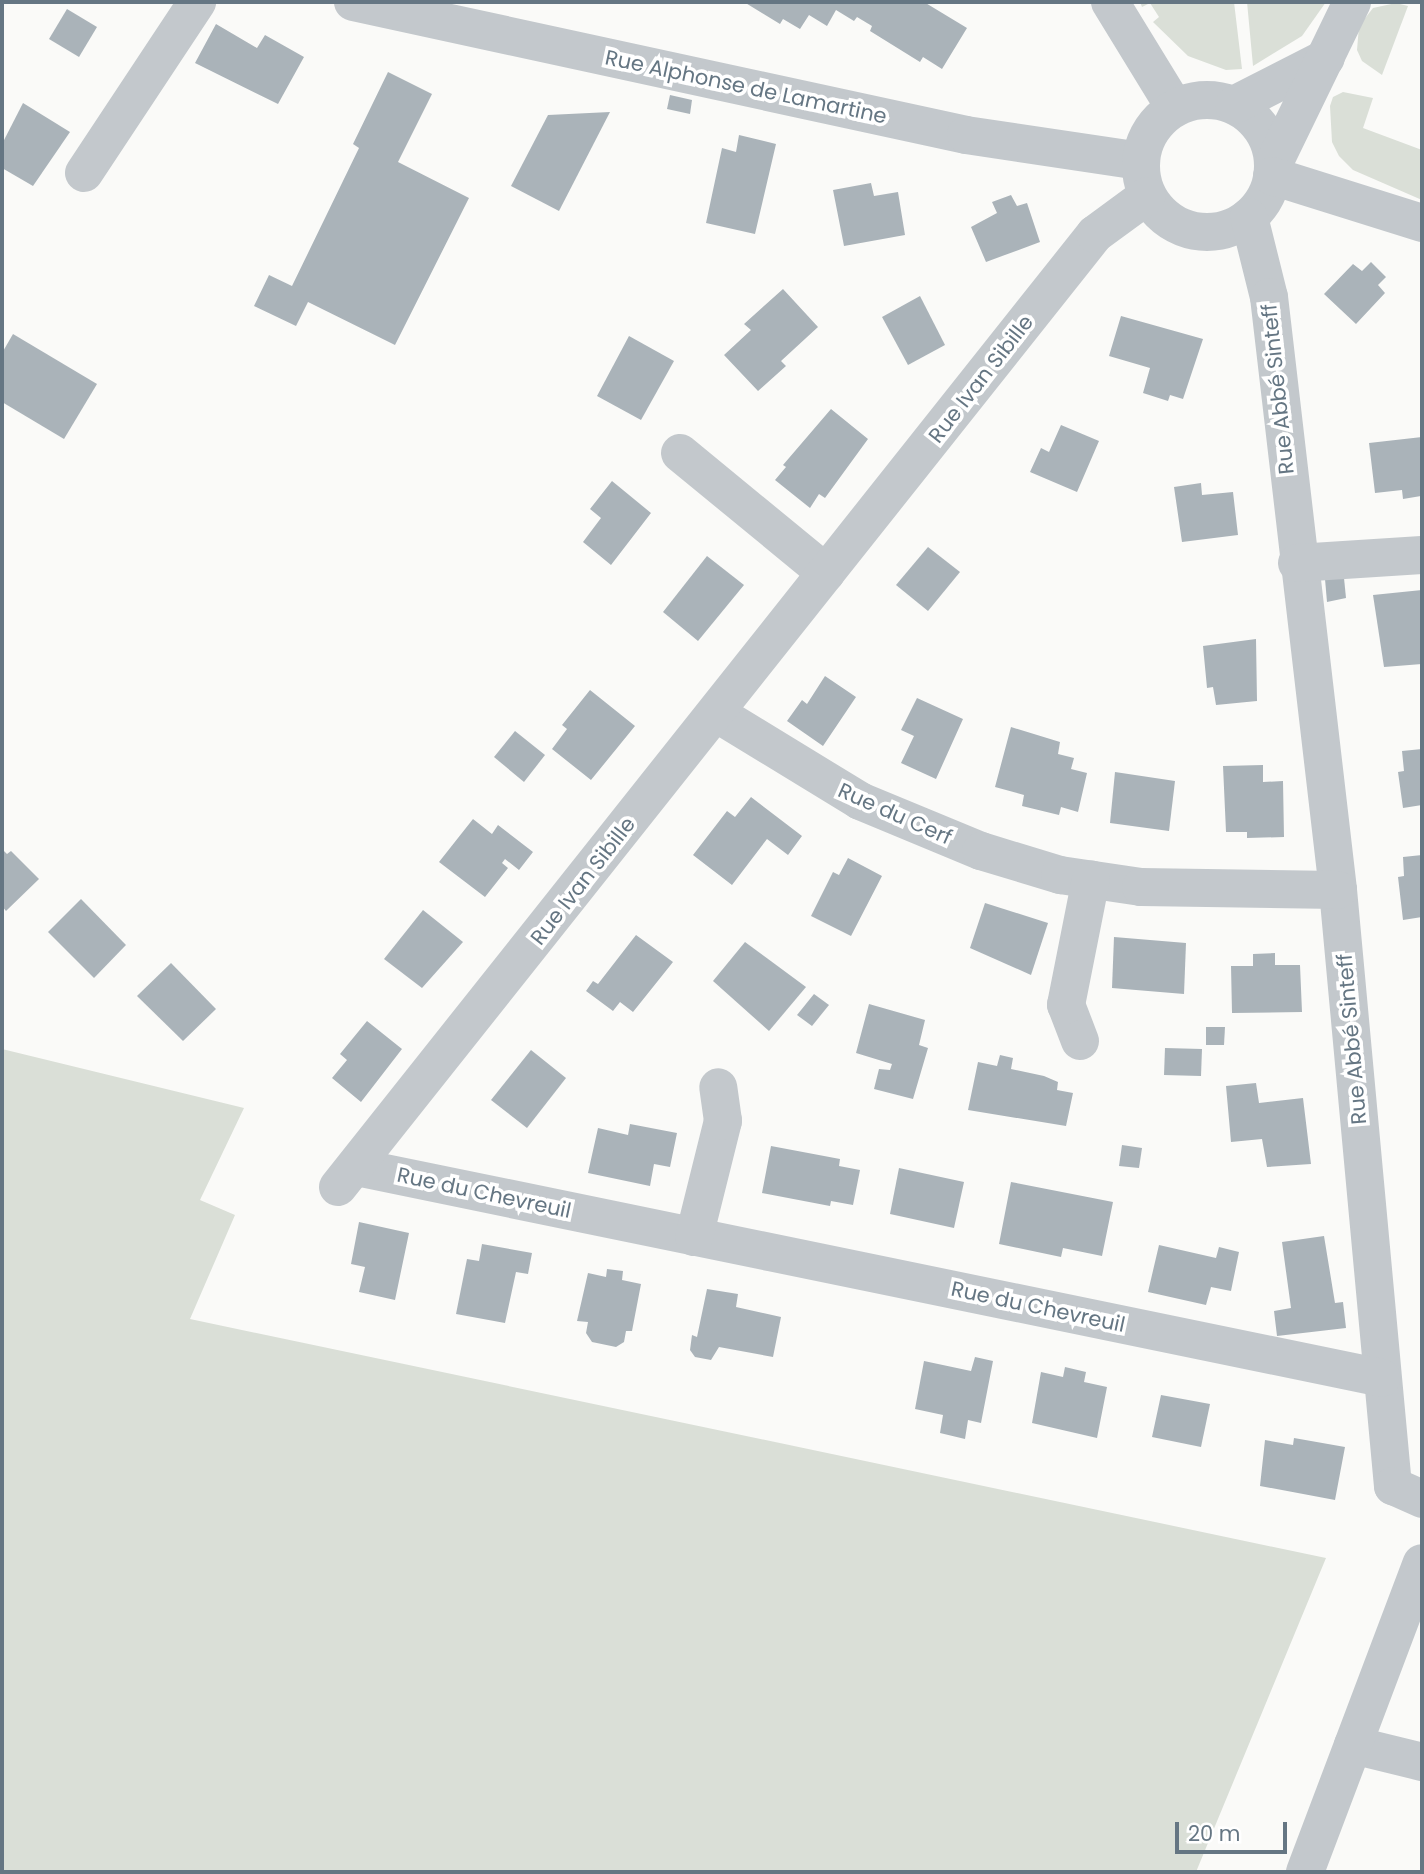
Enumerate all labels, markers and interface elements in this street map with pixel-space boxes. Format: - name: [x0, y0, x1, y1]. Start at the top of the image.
- street label: Rue Alphonse de Lamartine: [603, 45, 889, 129]
- street label: Rue Abbé Sinteff: [1257, 302, 1299, 476]
- street label: Rue Ivan Sibille: [923, 310, 1039, 448]
- street label: Rue du Cerf: [834, 778, 956, 850]
- street label: Rue Ivan Sibille: [525, 812, 641, 950]
- street label: Rue Abbé Sinteff: [1332, 953, 1372, 1125]
- street label: Rue du Chevreuil: [395, 1162, 573, 1224]
- street label: Rue du Chevreuil: [949, 1276, 1127, 1338]
- scale bar: [1179, 1808, 1291, 1852]
- text: 20 m: [1188, 1819, 1241, 1848]

